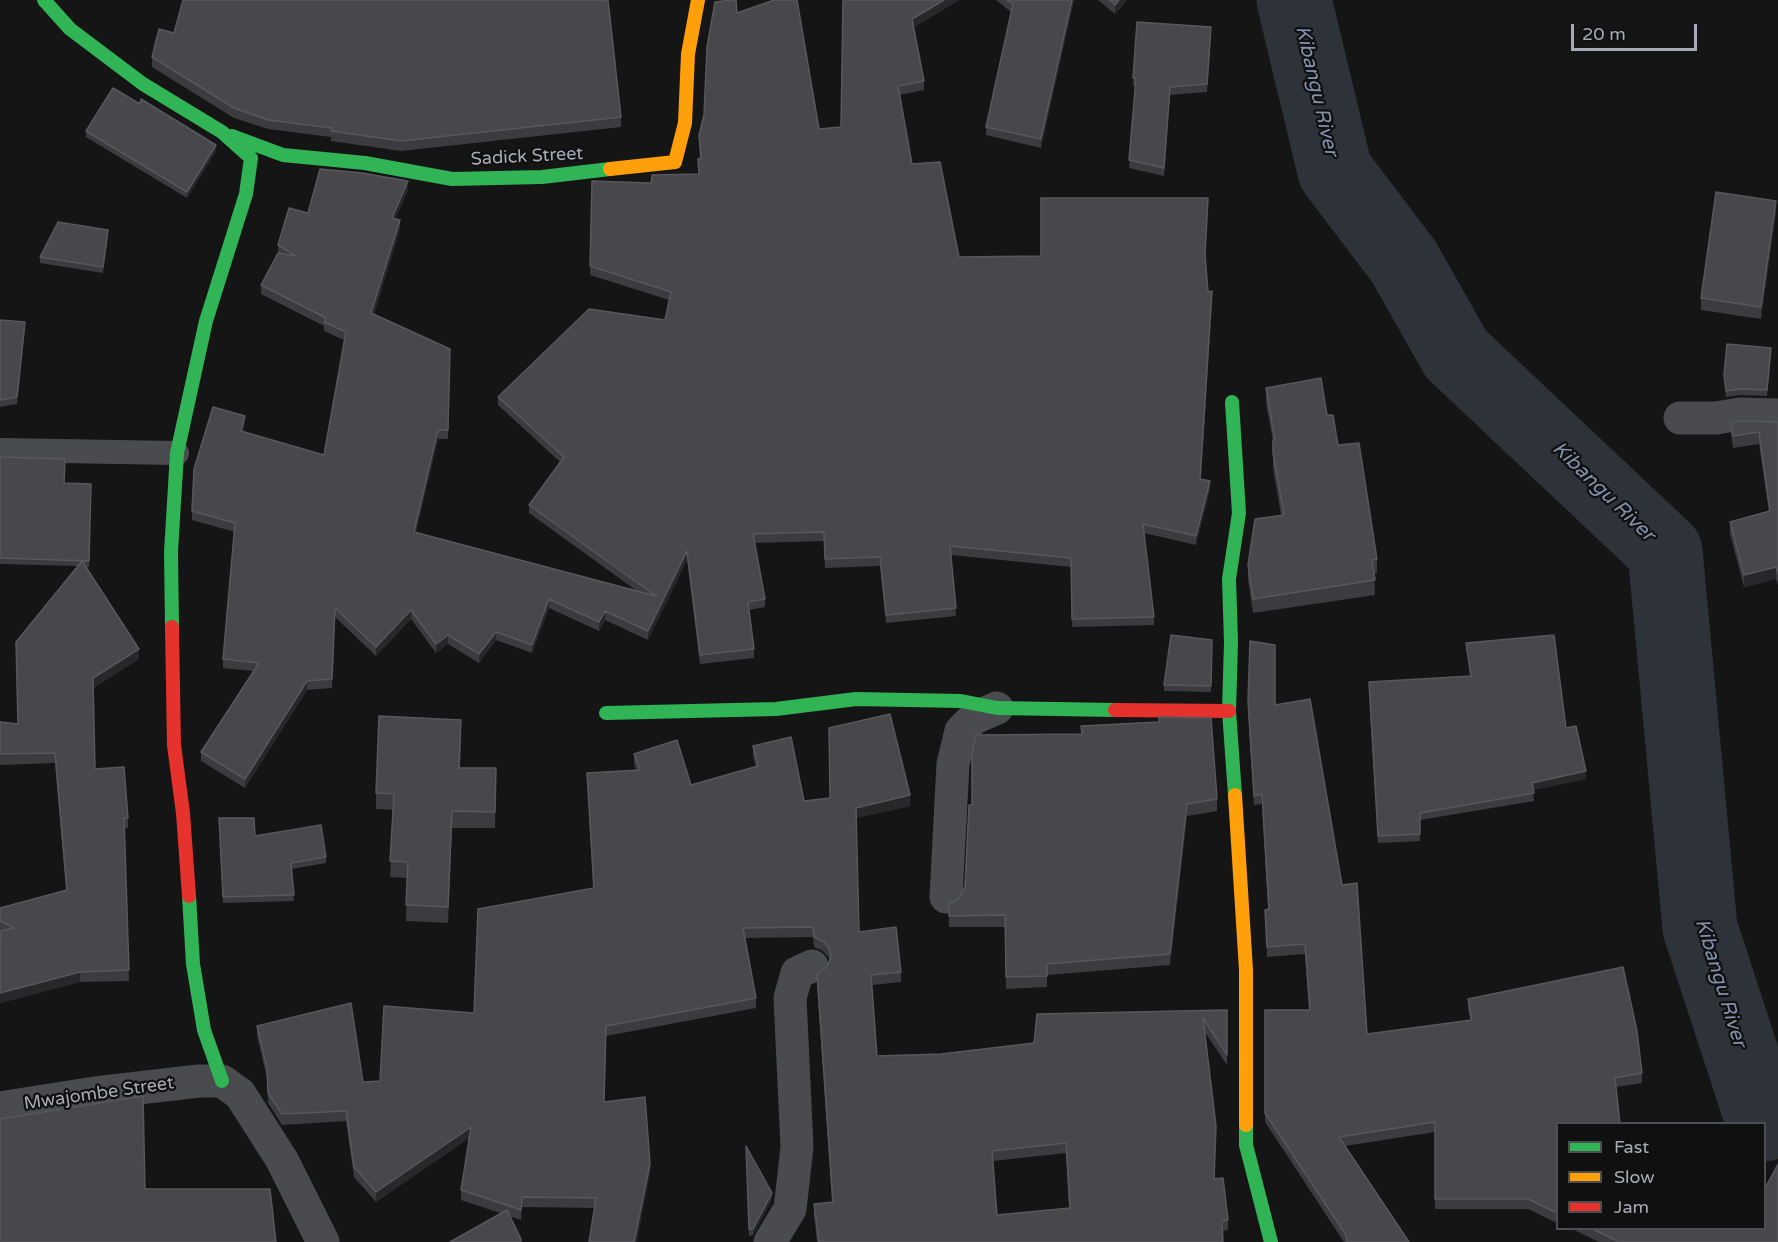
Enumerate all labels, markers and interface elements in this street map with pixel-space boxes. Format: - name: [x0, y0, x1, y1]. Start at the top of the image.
- scale bar: [1574, 12, 1700, 50]
- water label: Kibangu River: [1289, 23, 1343, 159]
- text: 20 m: [1582, 23, 1626, 45]
- street label: Sadick Street: [470, 143, 584, 171]
- water label: Kibangu River: [1547, 437, 1659, 547]
- water label: Kibangu River: [1689, 916, 1751, 1050]
- street label: Mwajombe Street: [23, 1073, 175, 1115]
- legend: [1556, 1122, 1766, 1230]
- text: Fast: [1614, 1136, 1649, 1158]
- text: Slow: [1614, 1166, 1655, 1188]
- text: Jam: [1614, 1196, 1649, 1218]

